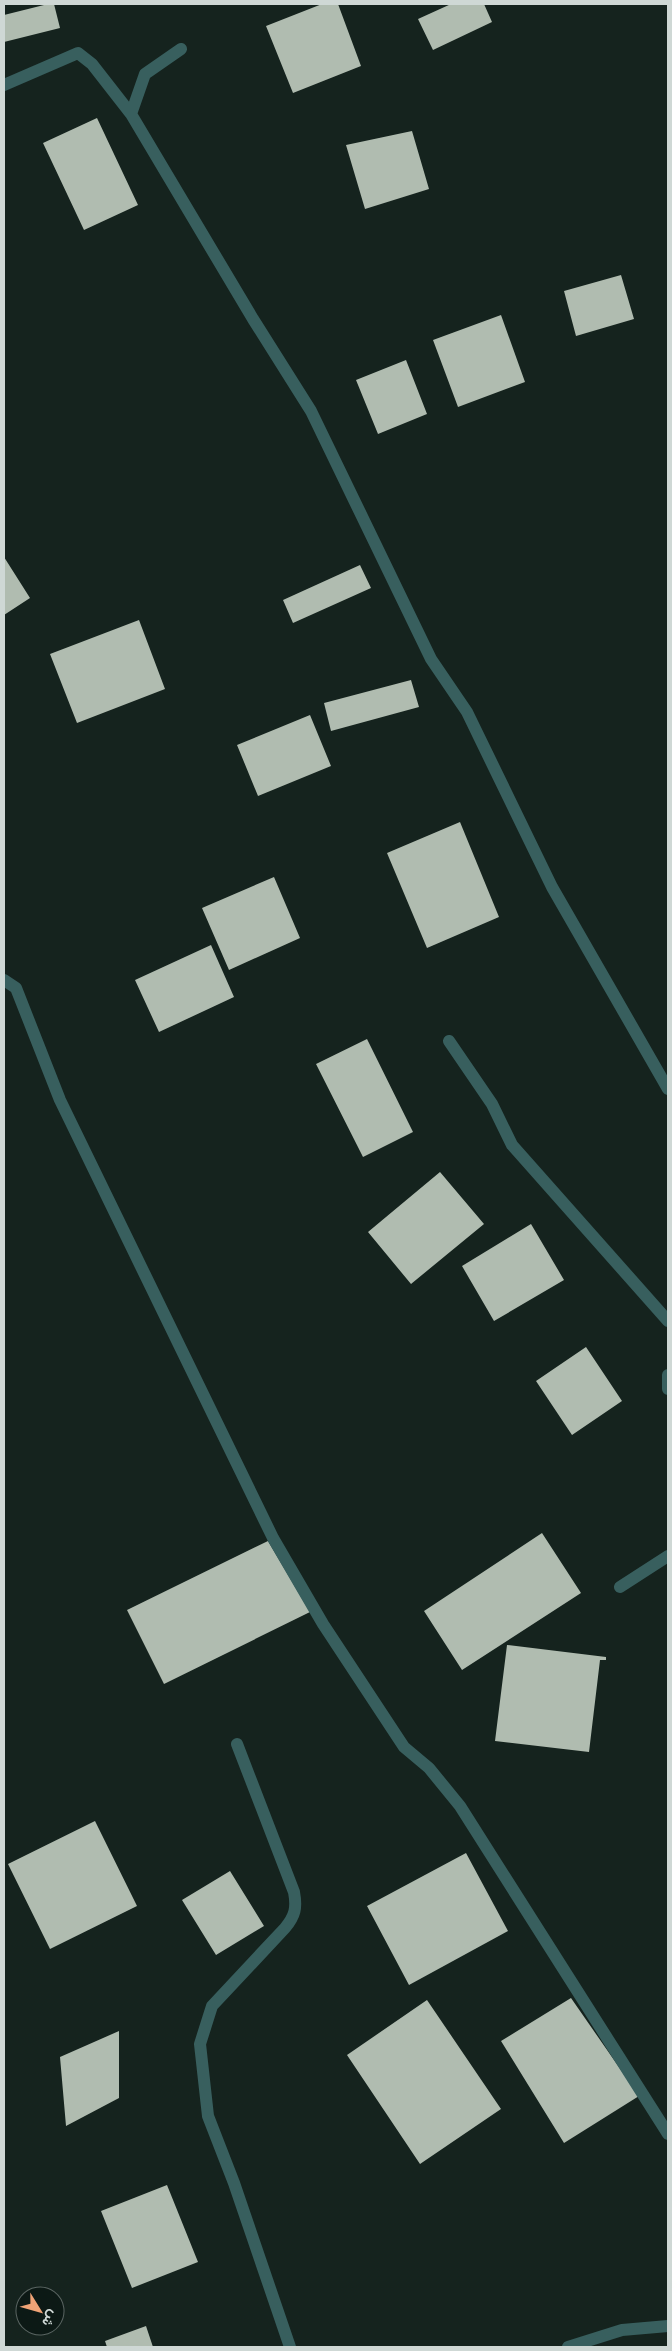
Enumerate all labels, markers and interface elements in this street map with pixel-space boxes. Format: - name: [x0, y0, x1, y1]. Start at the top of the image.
- north arrow: [15, 2286, 65, 2336]
- text: ش: [38, 2307, 63, 2331]

